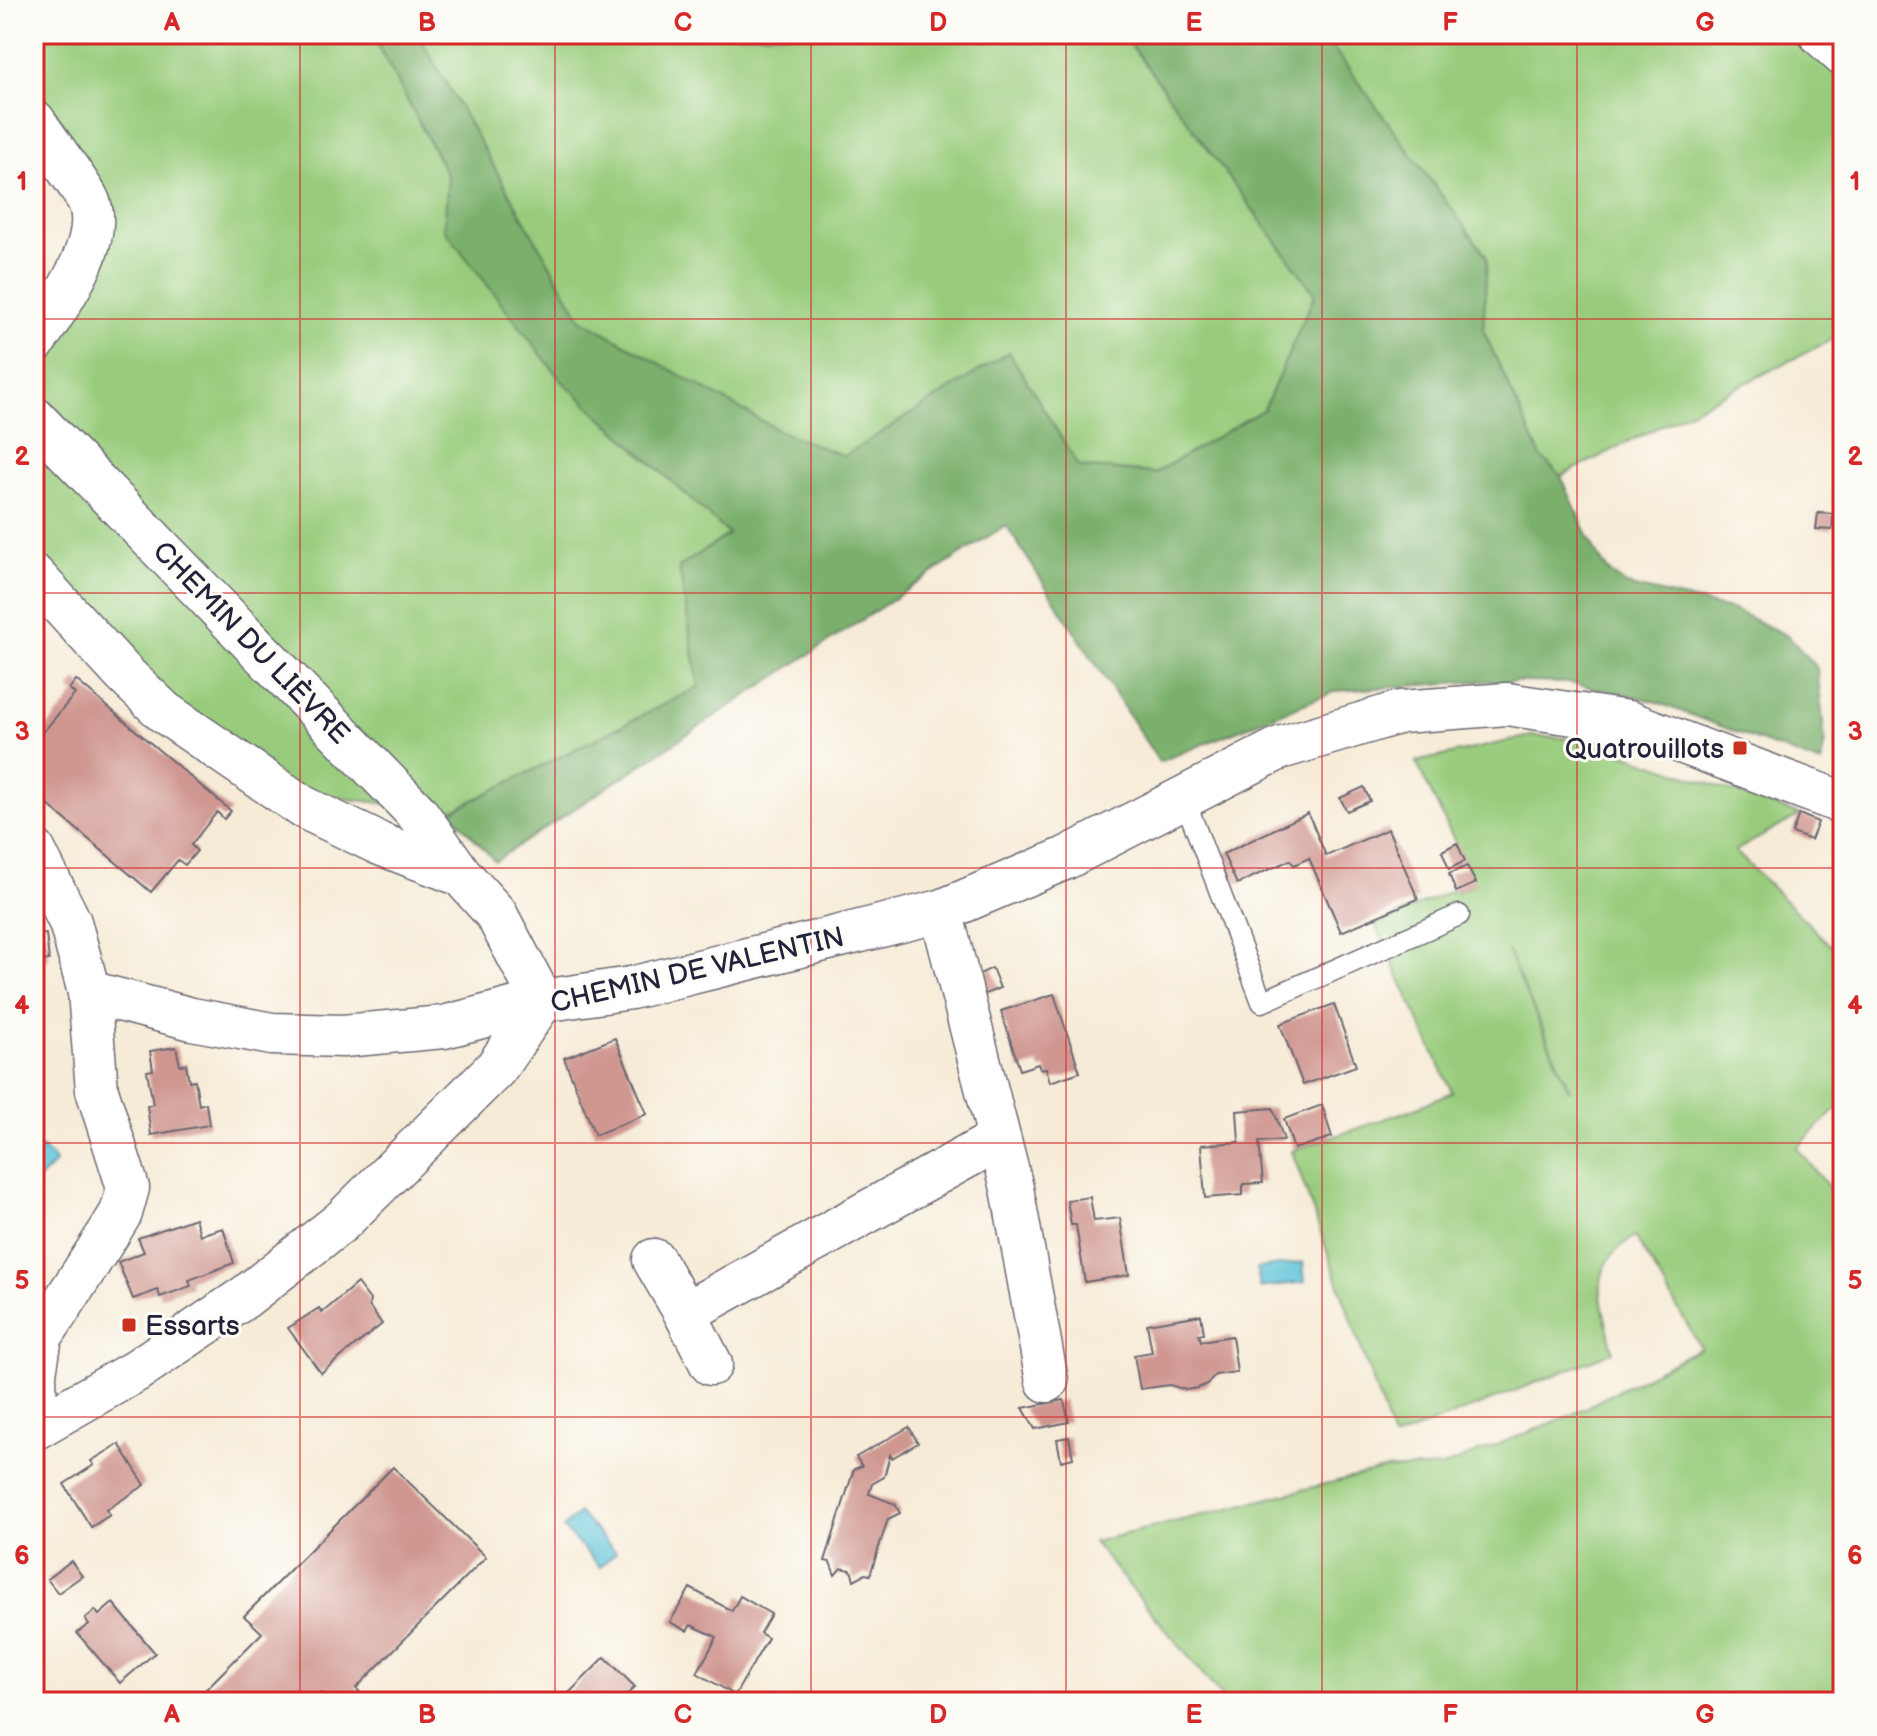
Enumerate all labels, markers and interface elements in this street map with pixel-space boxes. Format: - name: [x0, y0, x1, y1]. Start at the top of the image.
- text: A: [163, 8, 180, 39]
- text: B: [418, 8, 436, 39]
- text: C: [674, 8, 692, 39]
- text: D: [929, 8, 947, 39]
- text: E: [1186, 8, 1203, 39]
- text: F: [1442, 8, 1458, 39]
- text: G: [1695, 8, 1715, 39]
- text: 1: [17, 167, 27, 198]
- text: 1: [1850, 167, 1860, 198]
- text: 2: [14, 442, 30, 473]
- text: 2: [1847, 442, 1863, 473]
- street label: CHEMIN DU LIÈVRE: [146, 534, 357, 751]
- text: 3: [14, 717, 30, 748]
- text: 3: [1847, 717, 1863, 748]
- place label: Quatrouillots: [1565, 733, 1724, 766]
- marker: Quatrouillots: [1731, 739, 1749, 757]
- street label: CHEMIN DE VALENTIN: [547, 921, 847, 1020]
- text: 4: [14, 991, 30, 1022]
- text: 4: [1847, 991, 1863, 1022]
- text: 5: [14, 1266, 30, 1297]
- text: 5: [1847, 1266, 1863, 1297]
- place label: Essarts: [145, 1310, 240, 1343]
- marker: Essarts: [120, 1316, 138, 1334]
- text: 6: [14, 1541, 30, 1572]
- text: 6: [1847, 1541, 1863, 1572]
- text: A: [163, 1700, 180, 1731]
- text: B: [418, 1700, 436, 1731]
- text: C: [674, 1700, 692, 1731]
- text: D: [929, 1700, 947, 1731]
- text: E: [1186, 1700, 1203, 1731]
- text: F: [1442, 1700, 1458, 1731]
- text: G: [1695, 1700, 1715, 1731]

